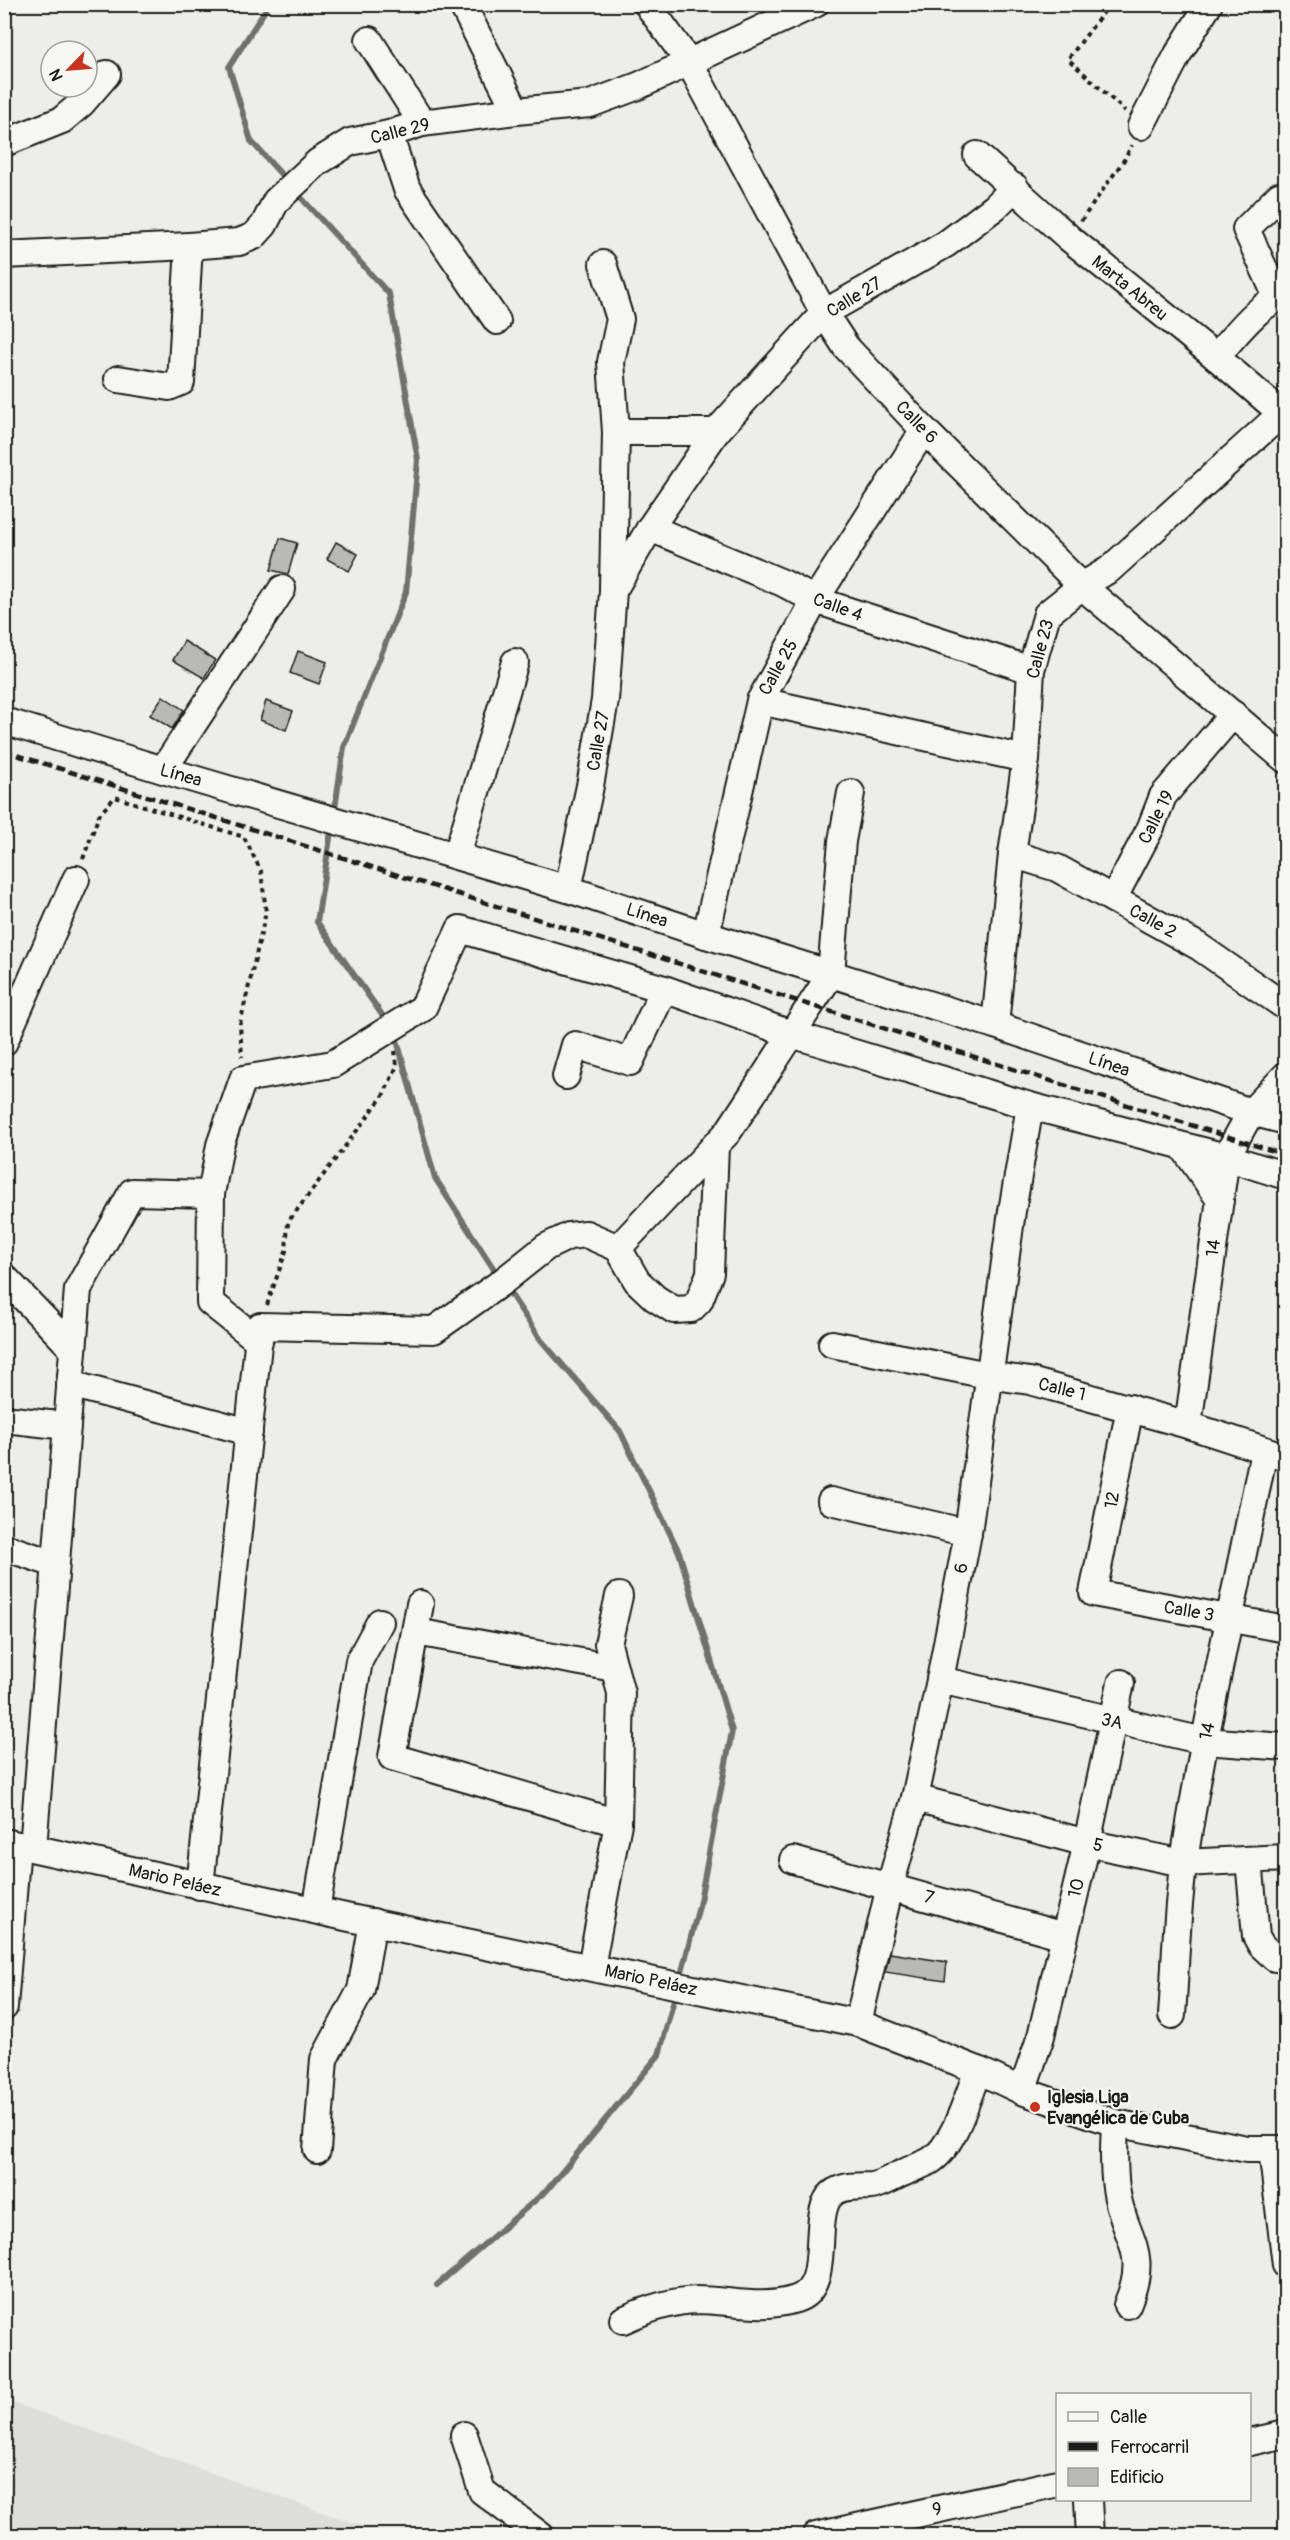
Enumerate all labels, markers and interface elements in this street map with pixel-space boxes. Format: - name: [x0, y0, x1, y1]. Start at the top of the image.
- north arrow: [39, 39, 99, 99]
- text: N: [45, 66, 68, 84]
- street label: Calle 29: [368, 113, 432, 150]
- street label: Marta Abreu: [1087, 251, 1173, 326]
- street label: Calle 27: [822, 272, 886, 323]
- street label: Calle 6: [891, 396, 943, 449]
- street label: Calle 4: [810, 588, 866, 627]
- street label: Calle 23: [1022, 617, 1059, 681]
- street label: Calle 25: [754, 635, 803, 699]
- street label: Calle 27: [582, 709, 615, 773]
- street label: Línea: [157, 759, 205, 792]
- street label: Calle 19: [1133, 787, 1180, 848]
- street label: Línea: [623, 898, 671, 933]
- street label: Calle 2: [1125, 899, 1181, 944]
- street label: Línea: [1085, 1047, 1133, 1082]
- street label: 14: [1201, 1237, 1226, 1258]
- street label: Calle 1: [1036, 1373, 1088, 1406]
- street label: 12: [1100, 1490, 1125, 1511]
- street label: 6: [949, 1561, 974, 1575]
- street label: Calle 3: [1162, 1596, 1216, 1627]
- street label: 3A: [1099, 1708, 1125, 1735]
- street label: 14: [1194, 1720, 1221, 1742]
- street label: 5: [1091, 1833, 1105, 1858]
- street label: Mario Peláez: [126, 1859, 223, 1902]
- street label: 10: [1063, 1876, 1090, 1900]
- street label: 7: [921, 1885, 937, 1910]
- street label: Mario Peláez: [602, 1959, 699, 2002]
- place label: Iglesia Liga Evangélica de Cuba: [1047, 2086, 1190, 2130]
- marker: Iglesia Liga Evangélica de Cuba: [1028, 2100, 1042, 2114]
- legend: [1056, 2393, 1251, 2501]
- text: Calle: [1110, 2406, 1147, 2429]
- text: Ferrocarril: [1110, 2436, 1189, 2459]
- text: Edificio: [1110, 2466, 1164, 2489]
- street label: 9: [930, 2497, 944, 2522]

